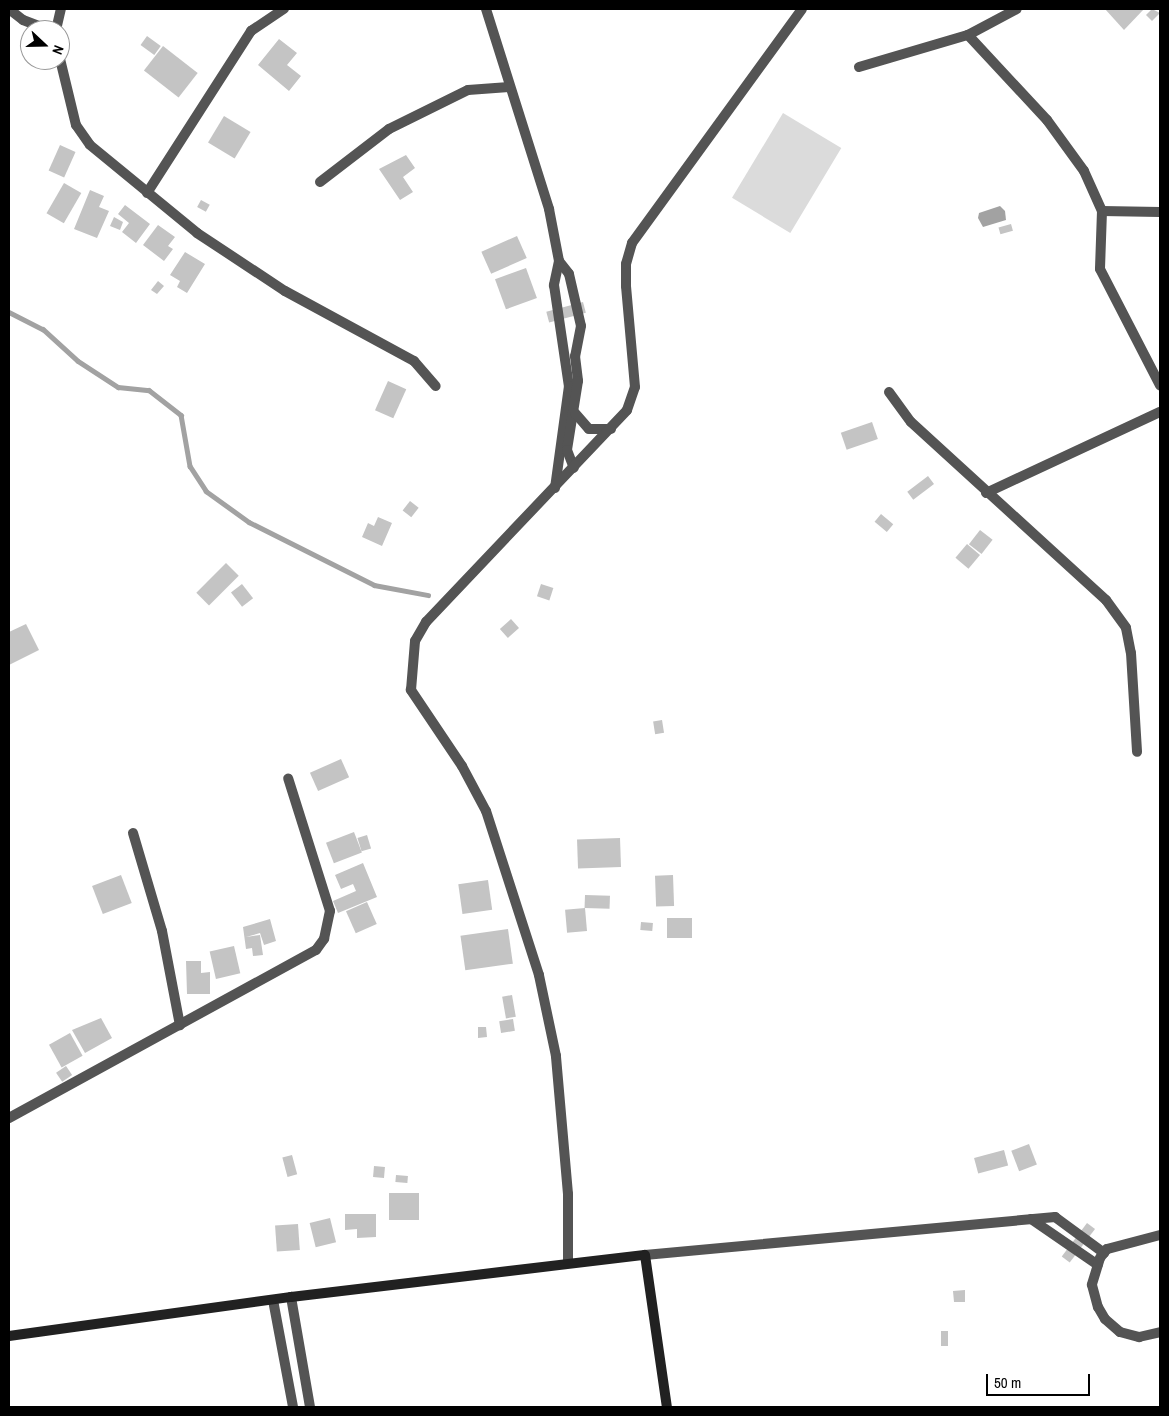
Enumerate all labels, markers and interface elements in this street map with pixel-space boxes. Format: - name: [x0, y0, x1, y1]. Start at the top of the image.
- north arrow: [20, 20, 70, 70]
- text: N: [48, 43, 68, 57]
- scale bar: [989, 1364, 1093, 1396]
- text: 50 m: [994, 1372, 1021, 1393]

